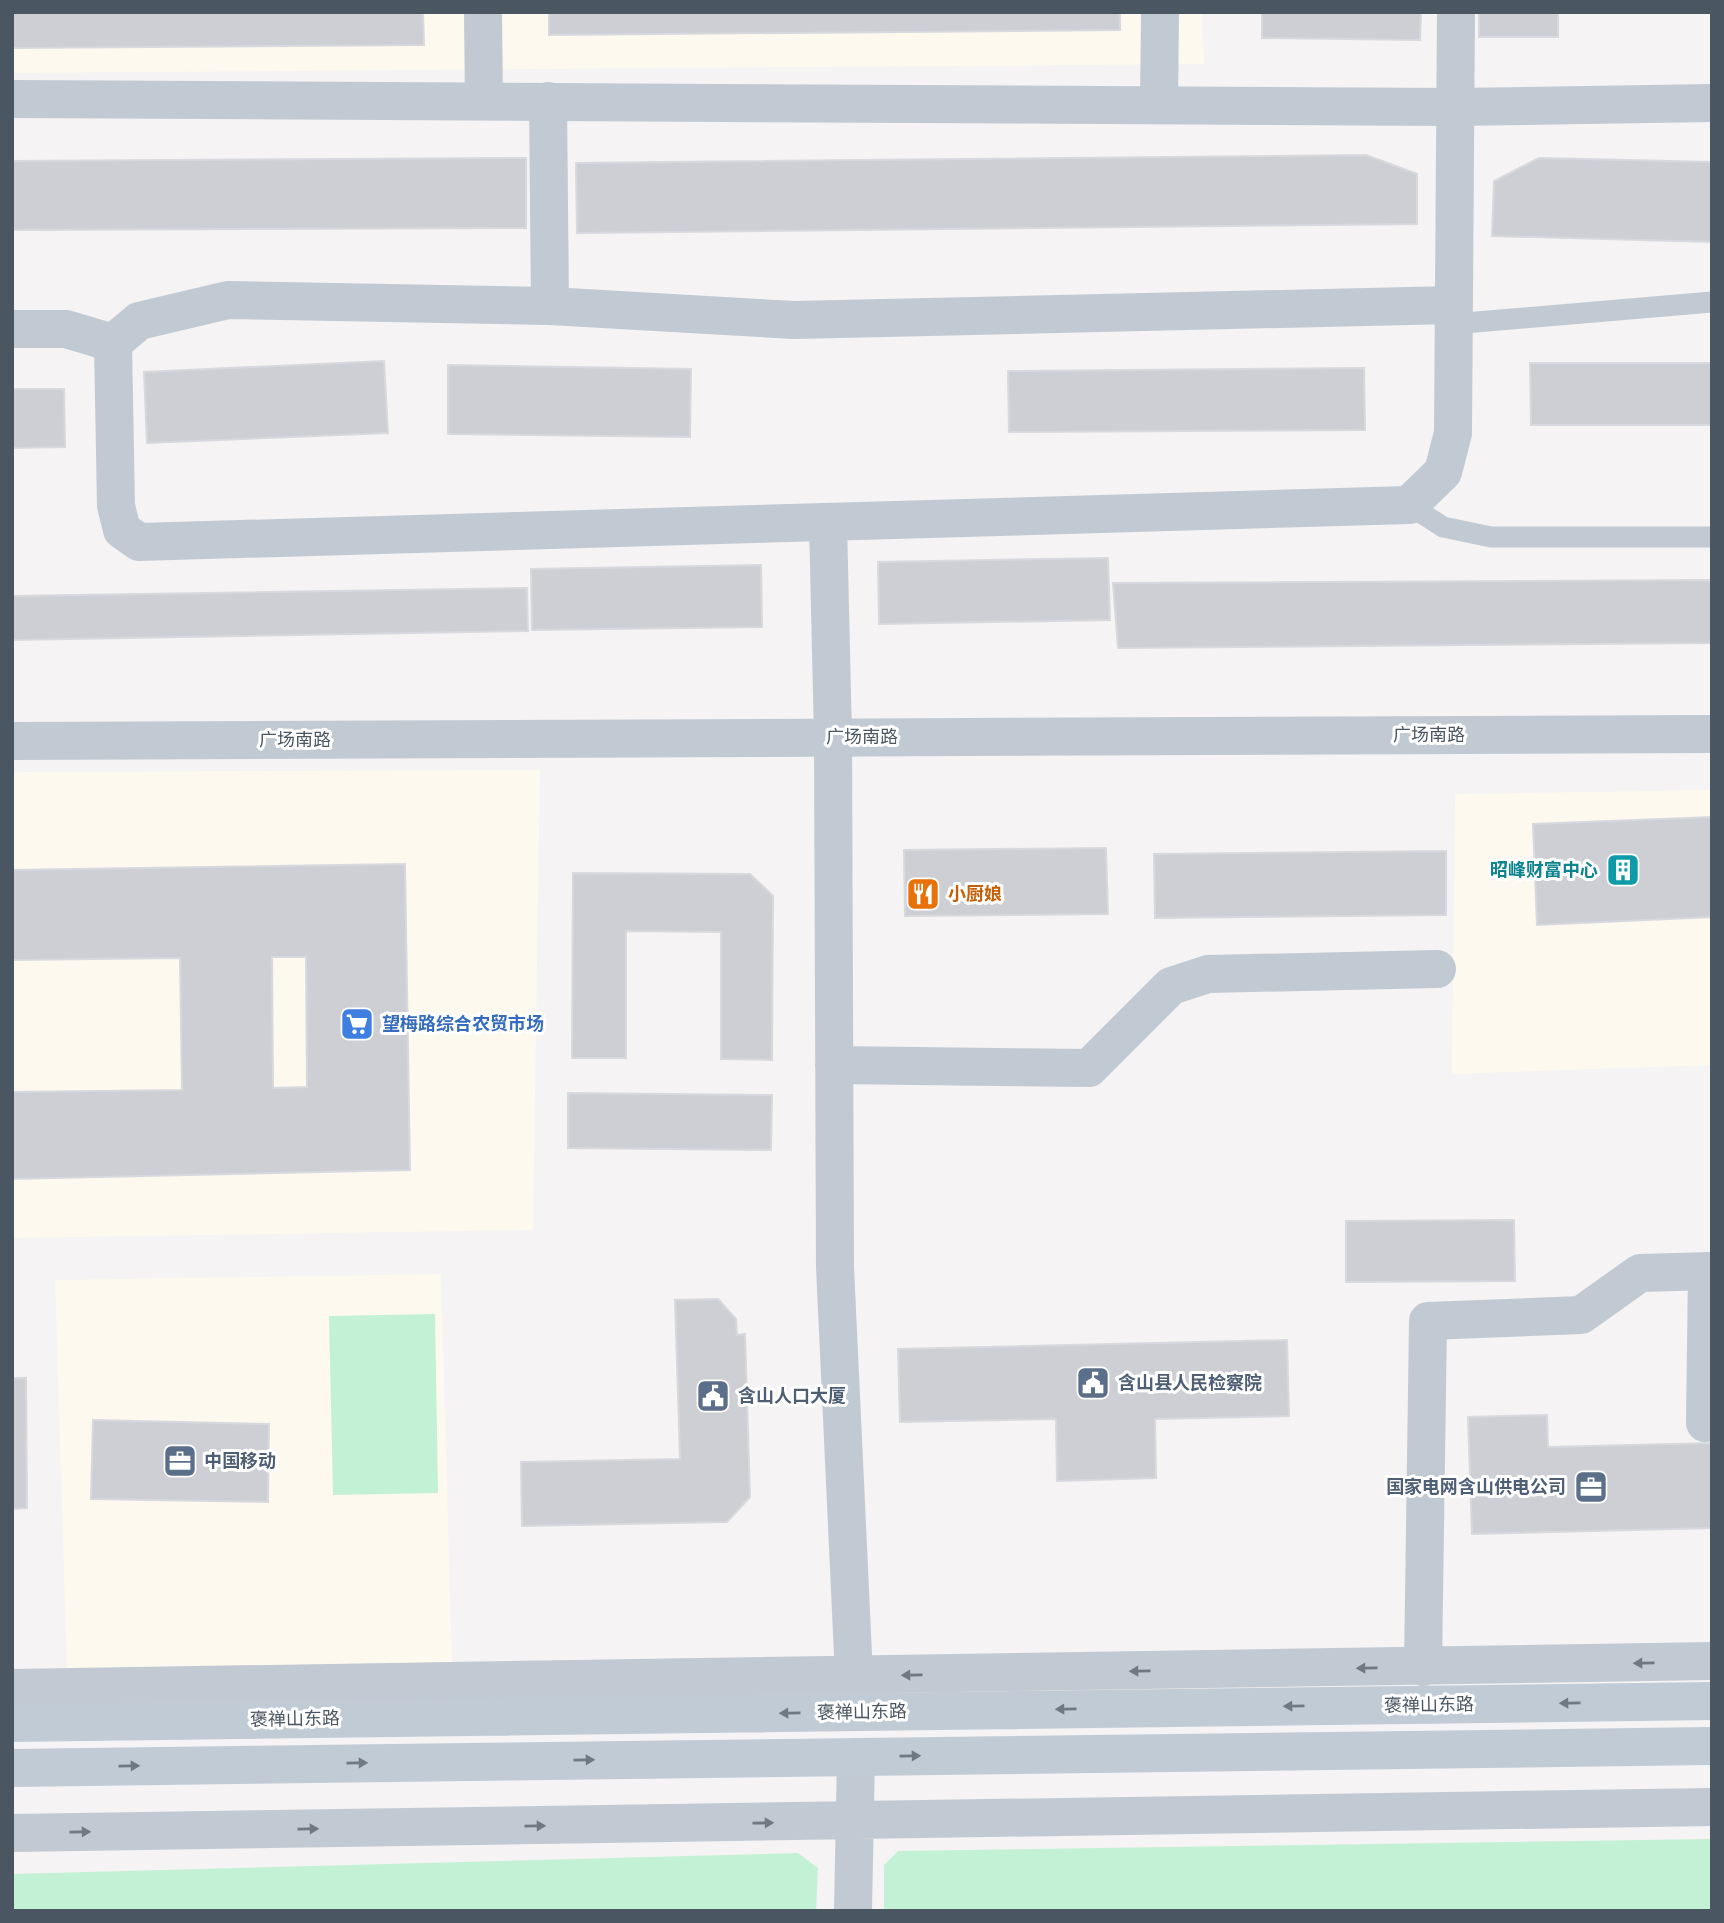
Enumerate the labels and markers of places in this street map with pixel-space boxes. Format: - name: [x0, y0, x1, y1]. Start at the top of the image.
- building icon: 昭峰财富中心: [1604, 851, 1642, 889]
- place label: 昭峰财富中心: [1490, 859, 1598, 881]
- restaurant icon: 小厨娘: [904, 875, 942, 913]
- place label: 小厨娘: [948, 883, 1002, 905]
- supermarket icon: 望梅路综合农贸市场: [338, 1005, 376, 1043]
- place label: 望梅路综合农贸市场: [382, 1013, 544, 1035]
- public building icon: 含山县人民检察院: [1074, 1364, 1112, 1402]
- place label: 含山县人民检察院: [1118, 1372, 1262, 1394]
- public building icon: 含山人口大厦: [694, 1377, 732, 1415]
- place label: 含山人口大厦: [738, 1385, 846, 1407]
- office icon: 中国移动: [161, 1442, 199, 1480]
- place label: 中国移动: [204, 1450, 276, 1472]
- office icon: 国家电网含山供电公司: [1572, 1468, 1610, 1506]
- place label: 国家电网含山供电公司: [1386, 1476, 1566, 1498]

